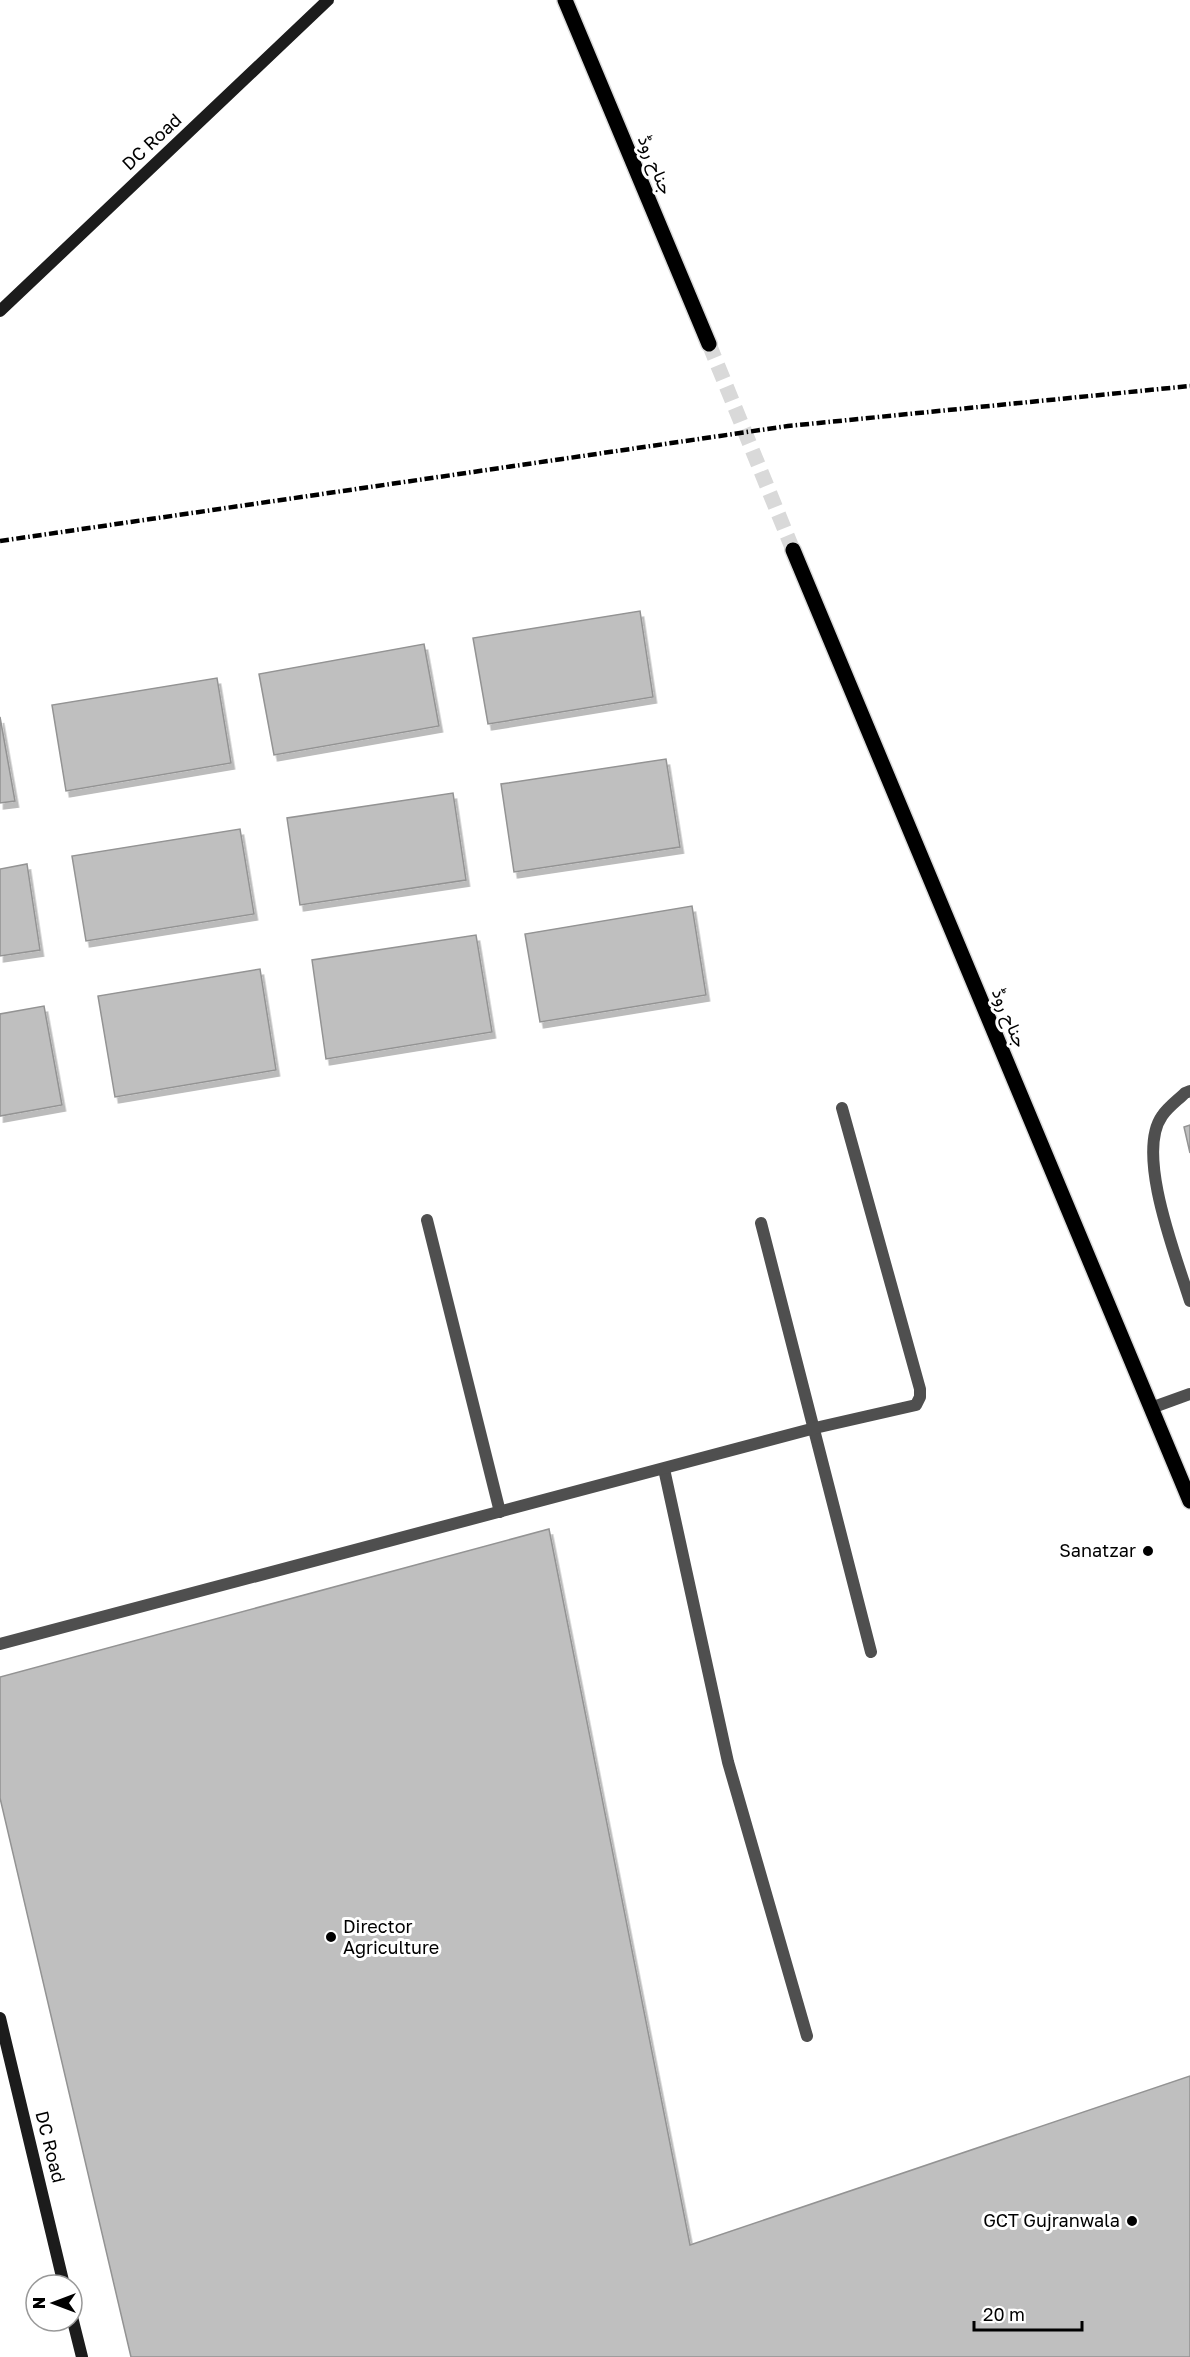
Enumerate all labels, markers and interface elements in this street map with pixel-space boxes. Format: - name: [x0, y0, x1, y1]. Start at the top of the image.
- street label: DC Road: [117, 108, 186, 174]
- street label: جناح روڈ: [632, 132, 678, 198]
- street label: جناح روڈ: [986, 985, 1032, 1051]
- place label: Sanatzar: [1059, 1539, 1136, 1561]
- marker: Sanatzar: [1141, 1544, 1155, 1558]
- place label: Director Agriculture: [343, 1915, 439, 1958]
- marker: Director Agriculture: [324, 1930, 338, 1944]
- street label: DC Road: [31, 2108, 71, 2185]
- place label: GCT Gujranwala: [983, 2209, 1120, 2231]
- marker: GCT Gujranwala: [1125, 2214, 1139, 2228]
- north arrow: [24, 2273, 84, 2333]
- scale bar: [974, 2294, 1082, 2332]
- text: N: [29, 2297, 49, 2309]
- text: 20 m: [983, 2303, 1025, 2325]

